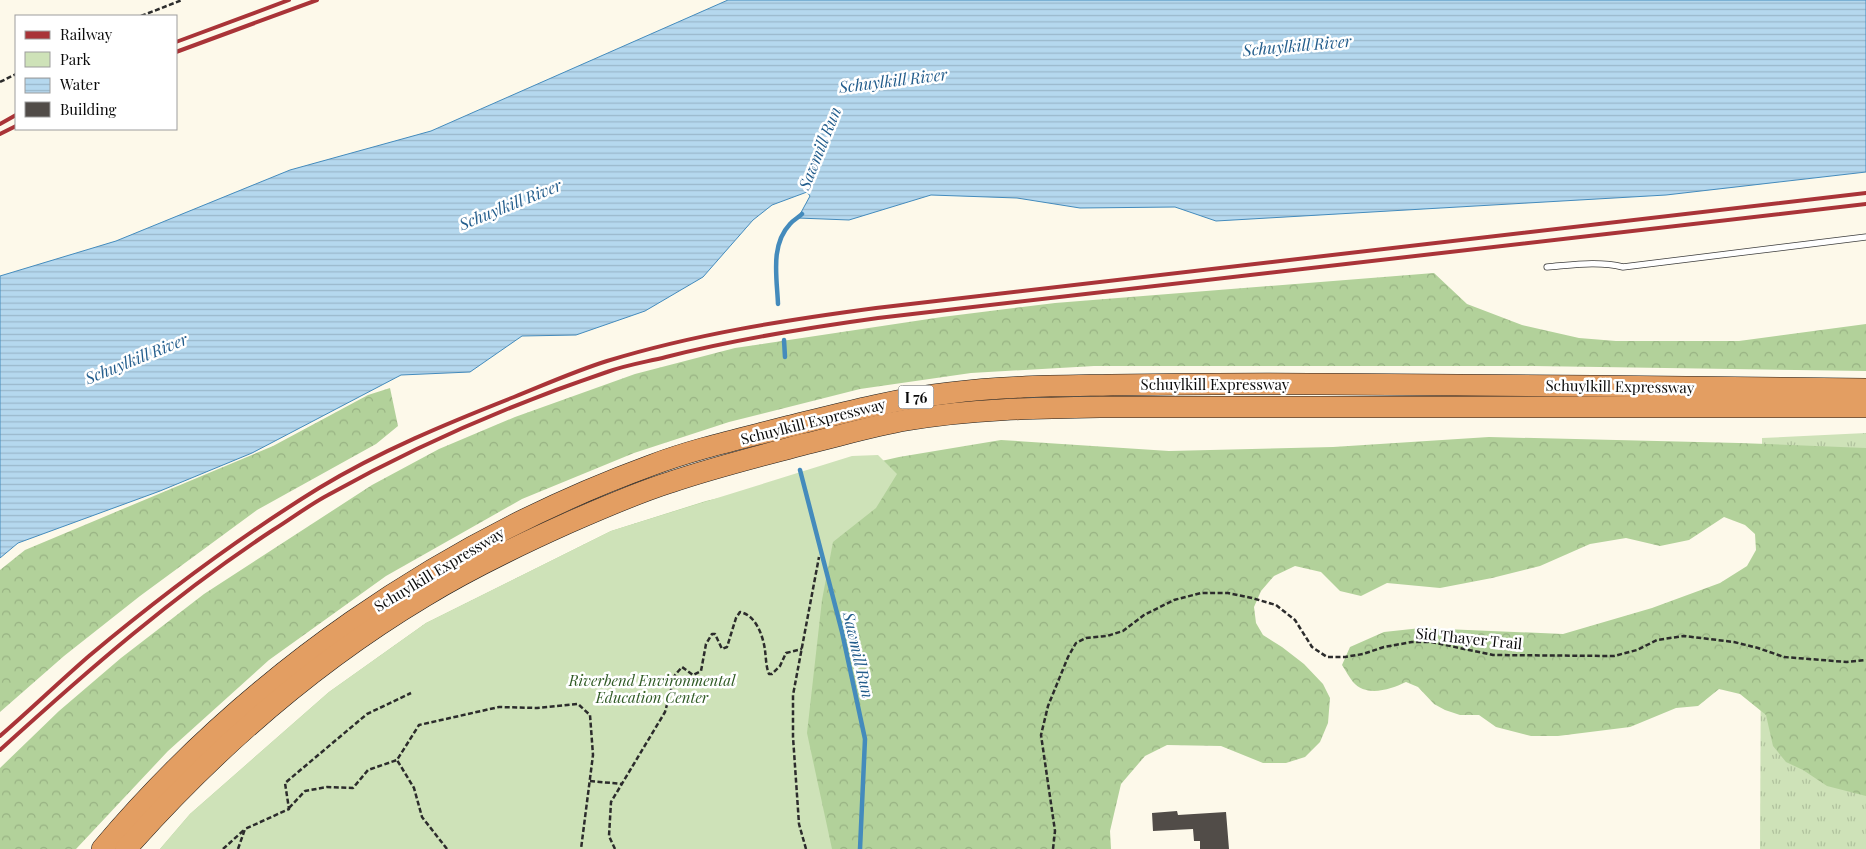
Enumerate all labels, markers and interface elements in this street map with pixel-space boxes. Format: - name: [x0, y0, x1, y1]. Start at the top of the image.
- legend: [15, 15, 178, 130]
- text: Railway: [60, 24, 113, 44]
- water label: Schuylkill River: [1241, 30, 1353, 60]
- text: Park: [60, 49, 92, 69]
- water label: Schuylkill River: [837, 63, 949, 97]
- text: Water: [59, 74, 100, 94]
- text: Building: [60, 99, 117, 119]
- water label: Sawmill Run: [792, 103, 845, 193]
- water label: Schuylkill River: [455, 173, 565, 235]
- water label: Schuylkill River: [81, 327, 191, 389]
- street label: Schuylkill Expressway: [1141, 374, 1290, 394]
- street label: Schuylkill Expressway: [1545, 375, 1695, 397]
- road number: I 76: [898, 386, 934, 408]
- street label: Schuylkill Expressway: [738, 393, 888, 449]
- street label: Schuylkill Expressway: [370, 522, 508, 616]
- water label: Sawmill Run: [839, 609, 879, 700]
- street label: Sid Thayer Trail: [1415, 622, 1523, 654]
- park label: Riverbend Environmental Education Center: [568, 670, 736, 707]

